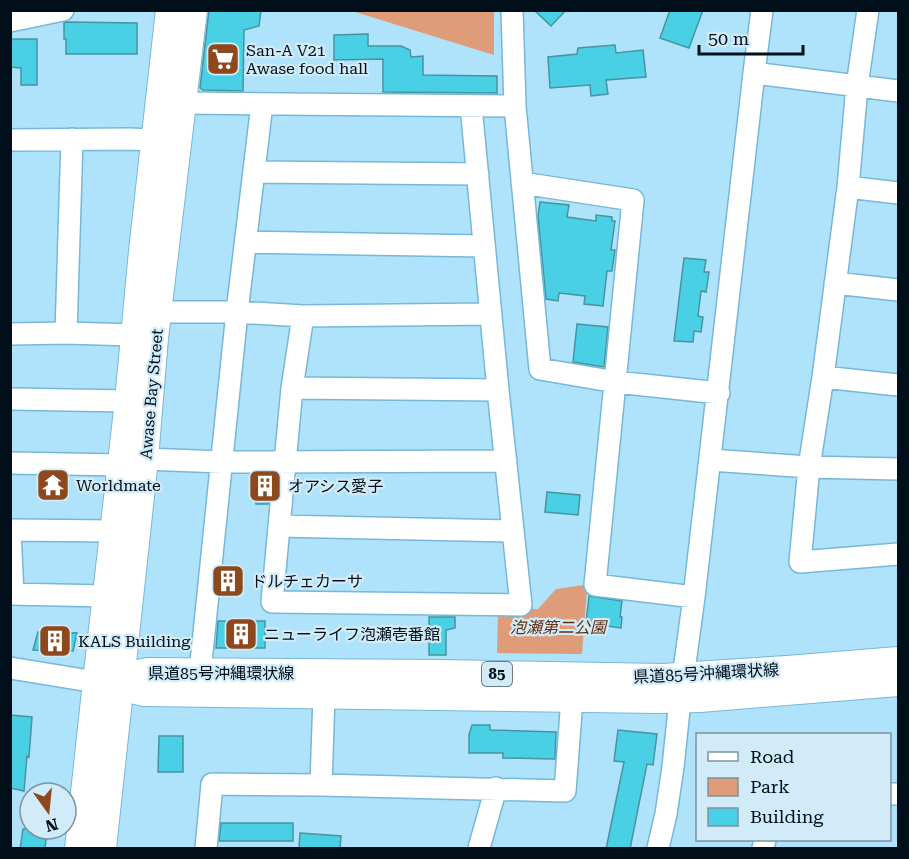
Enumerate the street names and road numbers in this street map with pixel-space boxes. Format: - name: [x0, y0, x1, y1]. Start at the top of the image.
- street label: Awase Bay Street: [136, 328, 167, 460]
- street label: 県道85号沖縄環状線: [633, 660, 779, 687]
- road number: 85: [482, 662, 512, 686]
- street label: 県道85号沖縄環状線: [148, 664, 294, 683]

